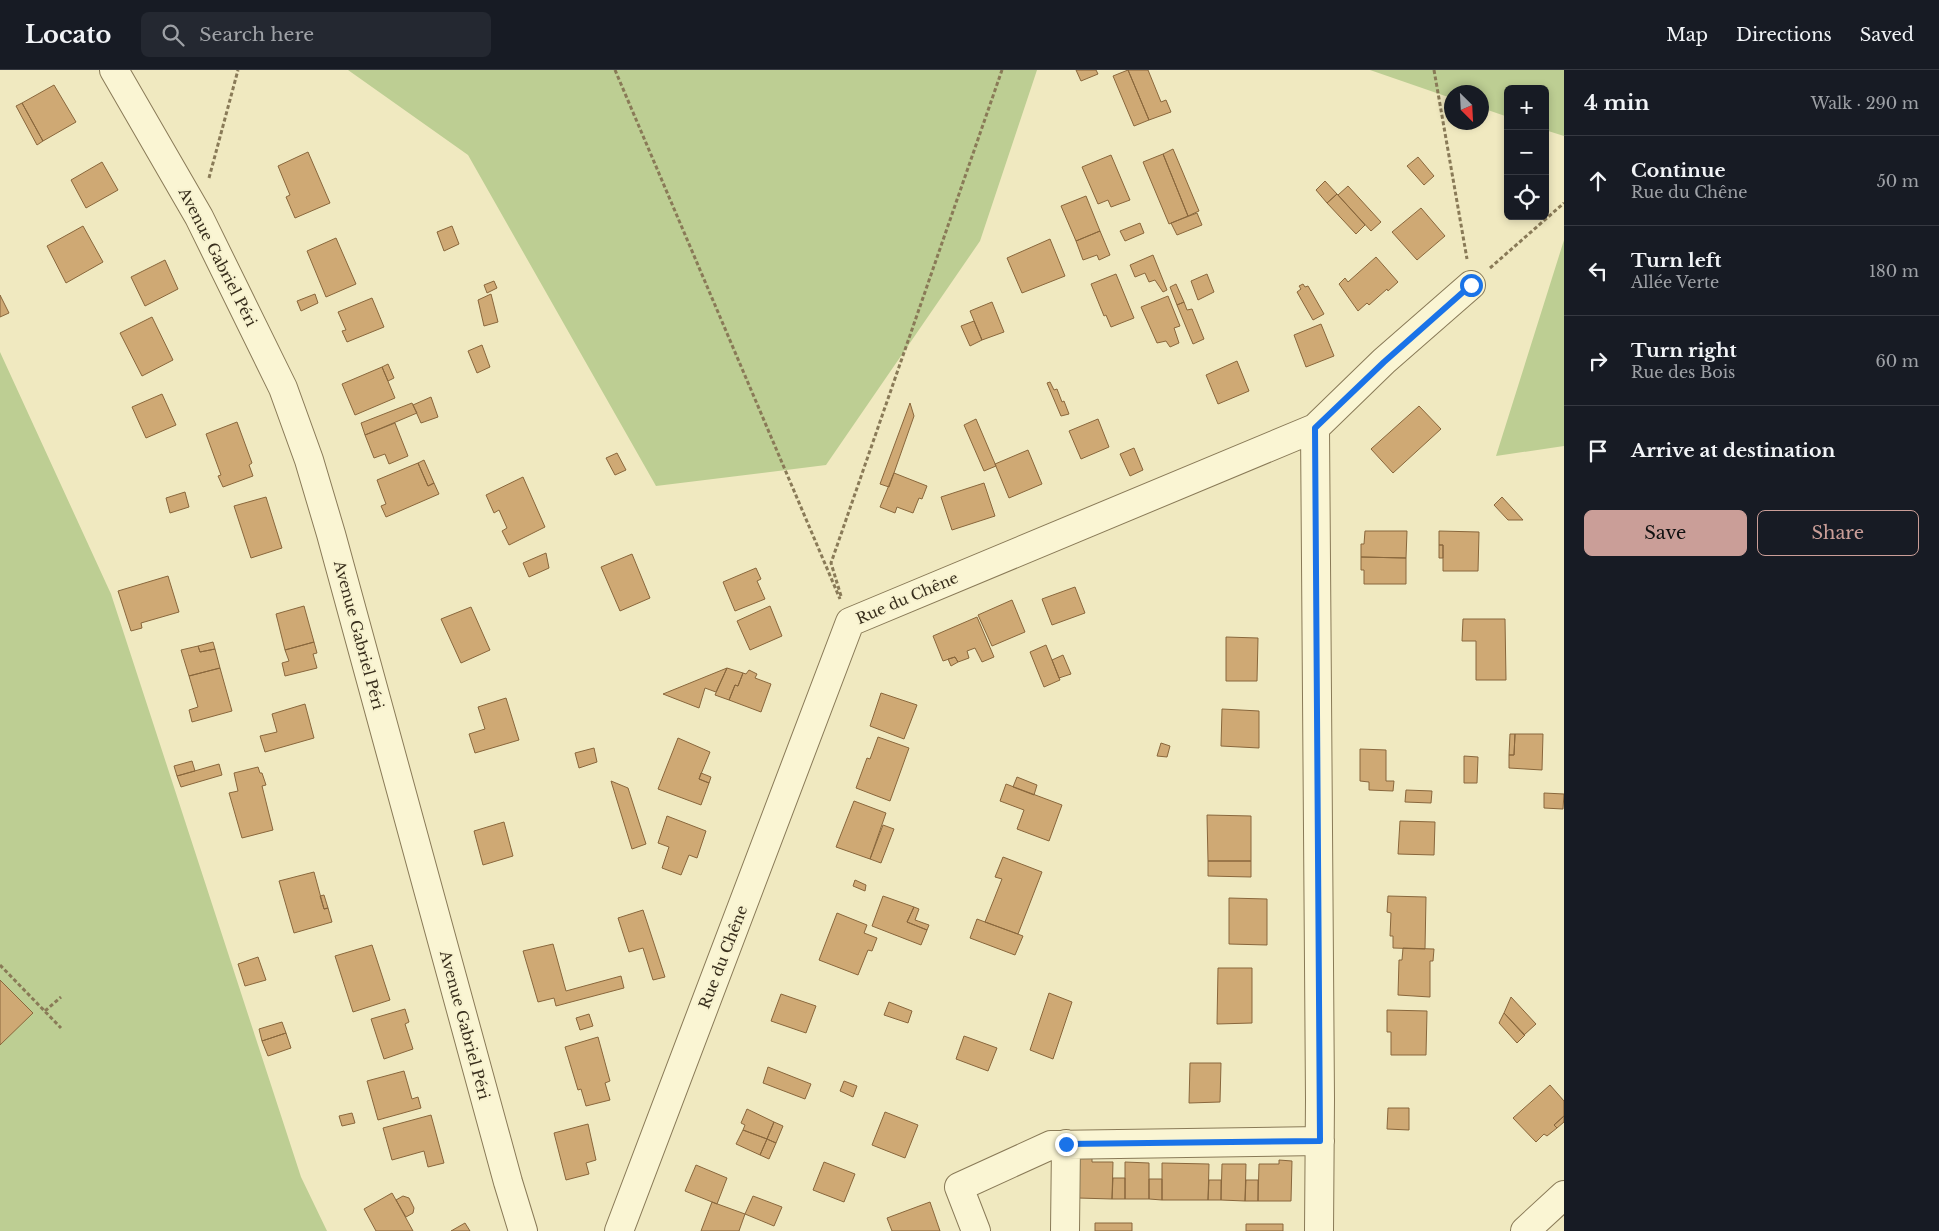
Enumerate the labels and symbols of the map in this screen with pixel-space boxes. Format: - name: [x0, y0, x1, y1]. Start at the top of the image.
- north arrow: [1444, 85, 1489, 130]
- street label: Avenue Gabriel Péri: [174, 183, 261, 330]
- route start: [1460, 274, 1483, 297]
- street label: Avenue Gabriel Péri: [330, 558, 388, 712]
- street label: Rue du Chêne: [853, 568, 961, 628]
- street label: Rue du Chêne: [695, 903, 751, 1011]
- street label: Avenue Gabriel Péri: [436, 948, 494, 1102]
- route end: [1055, 1133, 1078, 1156]

